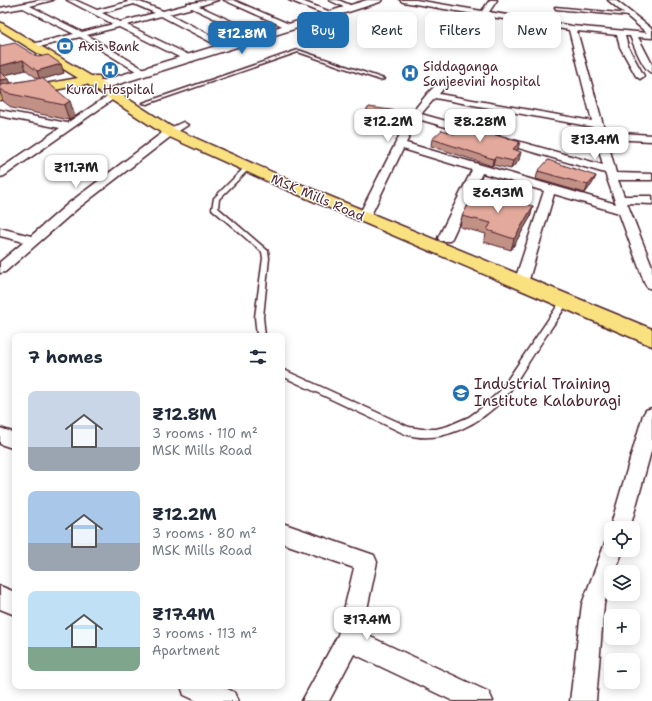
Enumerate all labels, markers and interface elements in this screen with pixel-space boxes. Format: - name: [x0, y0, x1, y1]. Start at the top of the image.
- chip: Buy: [297, 12, 349, 48]
- chip: Rent: [357, 12, 417, 48]
- chip: Filters: [425, 12, 495, 48]
- chip: New: [503, 12, 561, 48]
- pin: ₹12.8M: [209, 21, 275, 55]
- text: ₹12.8M: [217, 25, 267, 42]
- bank icon: Axis Bank: [55, 36, 75, 56]
- place label: Axis Bank: [78, 38, 140, 55]
- place label: Siddaganga Sanjeevini hospital: [423, 58, 540, 90]
- hospital icon: Kural Hospital: [100, 60, 120, 80]
- hospital icon: Siddaganga Sanjeevini hospital: [400, 63, 420, 83]
- place label: Kural Hospital: [66, 81, 154, 98]
- pin: ₹12.2M: [355, 109, 421, 143]
- pin: ₹8.28M: [447, 109, 513, 143]
- text: ₹12.2M: [363, 113, 413, 130]
- text: ₹8.28M: [454, 113, 506, 130]
- pin: ₹13.4M: [562, 127, 628, 161]
- text: ₹13.4M: [571, 131, 619, 148]
- pin: ₹11.7M: [43, 155, 109, 189]
- text: ₹11.7M: [54, 159, 98, 176]
- street label: MSK Mills Road: [269, 170, 367, 225]
- pin: ₹6.93M: [465, 180, 531, 214]
- text: ₹6.93M: [472, 184, 524, 201]
- text: 7 homes: [28, 346, 103, 368]
- icon: filters: [247, 346, 269, 368]
- place label: Industrial Training Institute Kalaburagi: [474, 374, 621, 411]
- school or university icon: Industrial Training Institute Kalaburagi: [451, 383, 471, 403]
- text: ₹12.8M: [152, 403, 217, 425]
- icon: home: [60, 407, 108, 455]
- text: 3 rooms · 110 m²: [152, 425, 258, 442]
- text: MSK Mills Road: [152, 442, 252, 459]
- text: ₹12.2M: [152, 503, 217, 525]
- icon: home: [60, 507, 108, 555]
- map controls: [604, 521, 640, 689]
- button: locate: [604, 521, 640, 557]
- text: 3 rooms · 80 m²: [152, 525, 256, 542]
- text: MSK Mills Road: [152, 542, 252, 559]
- button: layers: [604, 565, 640, 601]
- text: ₹17.4M: [152, 603, 215, 625]
- icon: home: [60, 607, 108, 655]
- pin: ₹17.4M: [334, 607, 400, 641]
- button: +: [604, 609, 640, 645]
- text: ₹17.4M: [343, 611, 391, 628]
- text: 3 rooms · 113 m²: [152, 625, 257, 642]
- text: Apartment: [152, 642, 220, 659]
- button: −: [604, 653, 640, 689]

